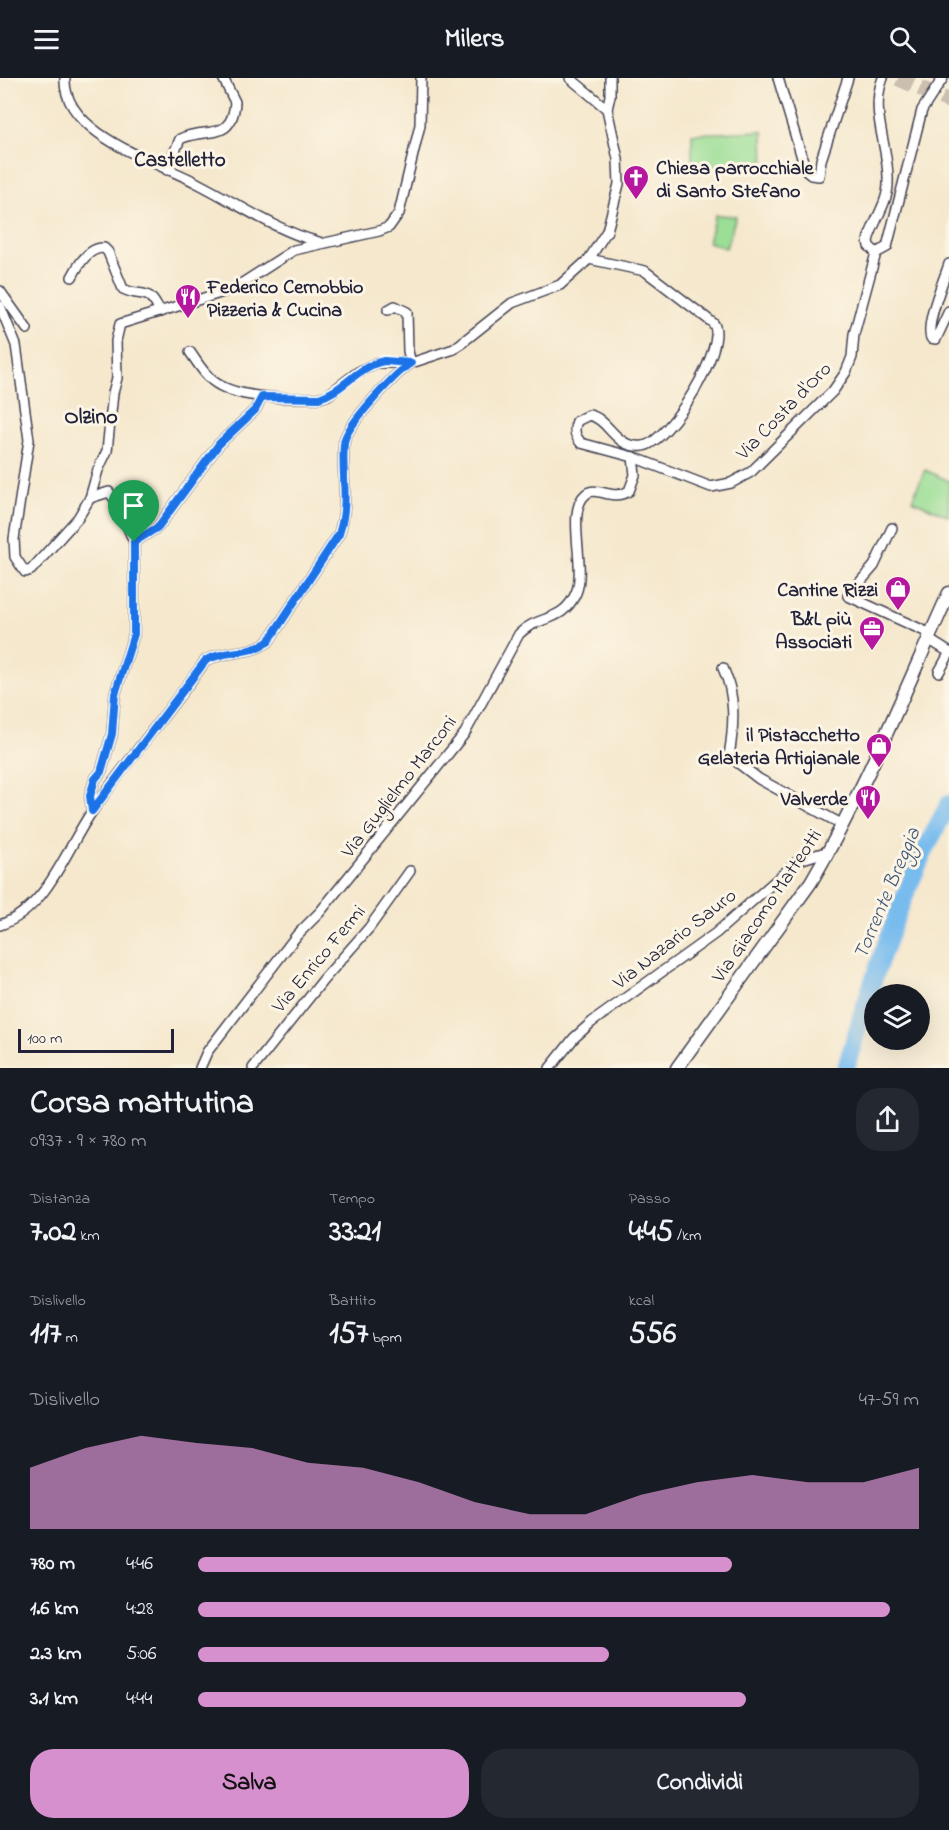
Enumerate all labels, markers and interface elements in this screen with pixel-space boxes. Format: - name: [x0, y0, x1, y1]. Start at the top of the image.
- text: Milers: [445, 20, 505, 59]
- icon: menu: [30, 23, 63, 56]
- icon: search: [886, 23, 919, 56]
- district label: Castelletto: [134, 146, 226, 176]
- place label: Chiesa parrocchiale di Santo Stefano: [656, 155, 815, 207]
- church icon: Chiesa parrocchiale di Santo Stefano: [621, 163, 651, 201]
- place label: Federico Cernobbio Pizzeria & Cucina: [206, 274, 364, 326]
- restaurant icon: Federico Cernobbio Pizzeria & Cucina: [173, 282, 203, 320]
- street label: Via Costa d'Oro: [730, 356, 839, 468]
- district label: Olzino: [64, 402, 118, 434]
- pin: [108, 480, 159, 542]
- icon: arrive: [117, 489, 150, 522]
- shop icon: Cantine Rizzi: [883, 574, 913, 612]
- place label: Cantine Rizzi: [777, 577, 878, 606]
- place label: B&L più Associati: [775, 606, 852, 658]
- office icon: B&L più Associati: [857, 614, 887, 652]
- street label: Via Guglielmo Marconi: [334, 710, 466, 866]
- place label: il Pistacchetto Gelateria Artigianale: [698, 722, 861, 775]
- shop icon: il Pistacchetto Gelateria Artigianale: [864, 731, 894, 769]
- restaurant icon: Valverde: [853, 783, 883, 821]
- place label: Valverde: [780, 786, 849, 815]
- water label: Torrente Breggia: [847, 823, 930, 965]
- street label: Via Giacomo Matteotti: [705, 824, 830, 990]
- street label: Via Nazario Sauro: [607, 882, 744, 998]
- street label: Via Enrico Fermi: [265, 899, 374, 1021]
- map controls: [864, 984, 930, 1050]
- button: layers: [864, 984, 930, 1050]
- scale bar: [18, 1026, 174, 1054]
- text: 100 m: [27, 1027, 62, 1051]
- text: Corsa mattutina: [30, 1080, 254, 1128]
- button: share: [856, 1088, 919, 1151]
- text: 09:37 · 9 × 780 m: [30, 1127, 147, 1156]
- text: Distanza: [30, 1187, 90, 1211]
- text: Tempo: [329, 1187, 375, 1211]
- text: Passo: [629, 1187, 670, 1211]
- text: 7.02: [30, 1211, 76, 1255]
- text: 33:21: [329, 1211, 381, 1255]
- text: 4:45: [629, 1211, 673, 1255]
- text: km: [76, 1224, 100, 1248]
- text: /km: [673, 1224, 701, 1248]
- text: Dislivello: [30, 1289, 86, 1313]
- text: Battito: [329, 1289, 376, 1313]
- text: kcal: [629, 1289, 654, 1313]
- text: 117: [30, 1313, 61, 1357]
- text: 157: [329, 1313, 368, 1357]
- text: 556: [629, 1313, 676, 1357]
- text: m: [61, 1326, 78, 1350]
- text: bpm: [368, 1326, 402, 1350]
- text: Dislivello: [30, 1386, 100, 1415]
- text: 47–59 m: [859, 1386, 919, 1415]
- text: 780 m: [30, 1550, 75, 1579]
- text: 4:46: [126, 1550, 153, 1579]
- text: 1.6 km: [30, 1595, 79, 1624]
- text: 4:28: [126, 1595, 153, 1624]
- text: 2.3 km: [30, 1640, 82, 1669]
- text: 5:06: [126, 1640, 157, 1669]
- text: 3.1 km: [30, 1685, 78, 1714]
- text: 4:44: [126, 1685, 152, 1714]
- button: Salva: [30, 1749, 469, 1818]
- button: Condividi: [481, 1749, 919, 1818]

